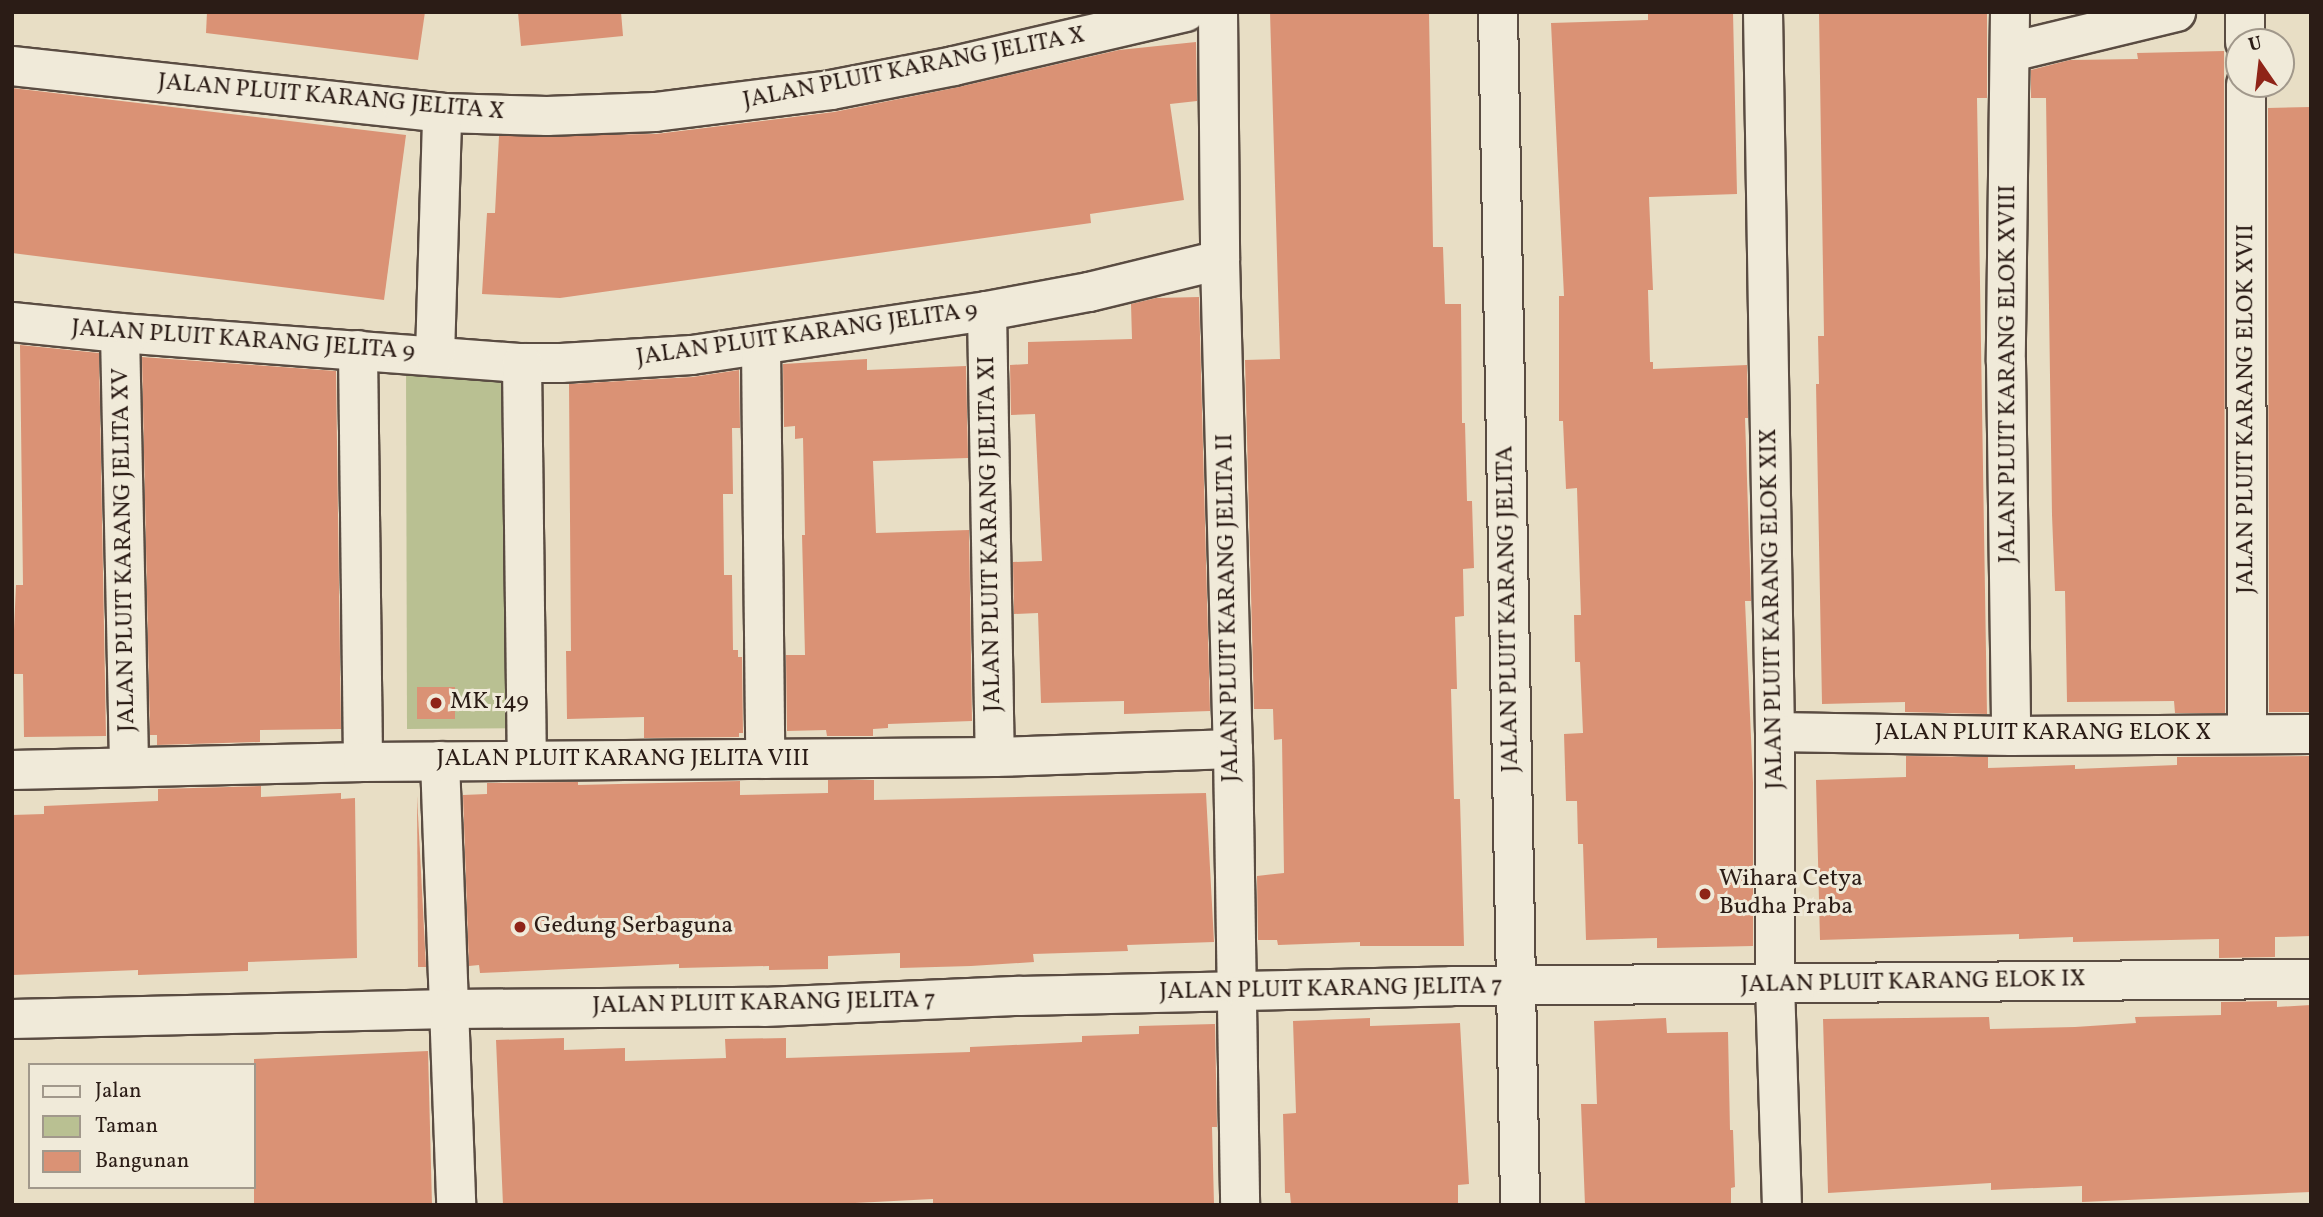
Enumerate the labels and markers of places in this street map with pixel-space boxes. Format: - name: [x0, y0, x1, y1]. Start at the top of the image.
- place label: MK 149: [450, 689, 529, 717]
- marker: MK 149: [428, 695, 444, 711]
- place label: Wihara Cetya Budha Praba: [1719, 866, 1863, 922]
- marker: Wihara Cetya Budha Praba: [1697, 886, 1713, 902]
- place label: Gedung Serbaguna: [534, 913, 733, 941]
- marker: Gedung Serbaguna: [512, 919, 528, 935]

